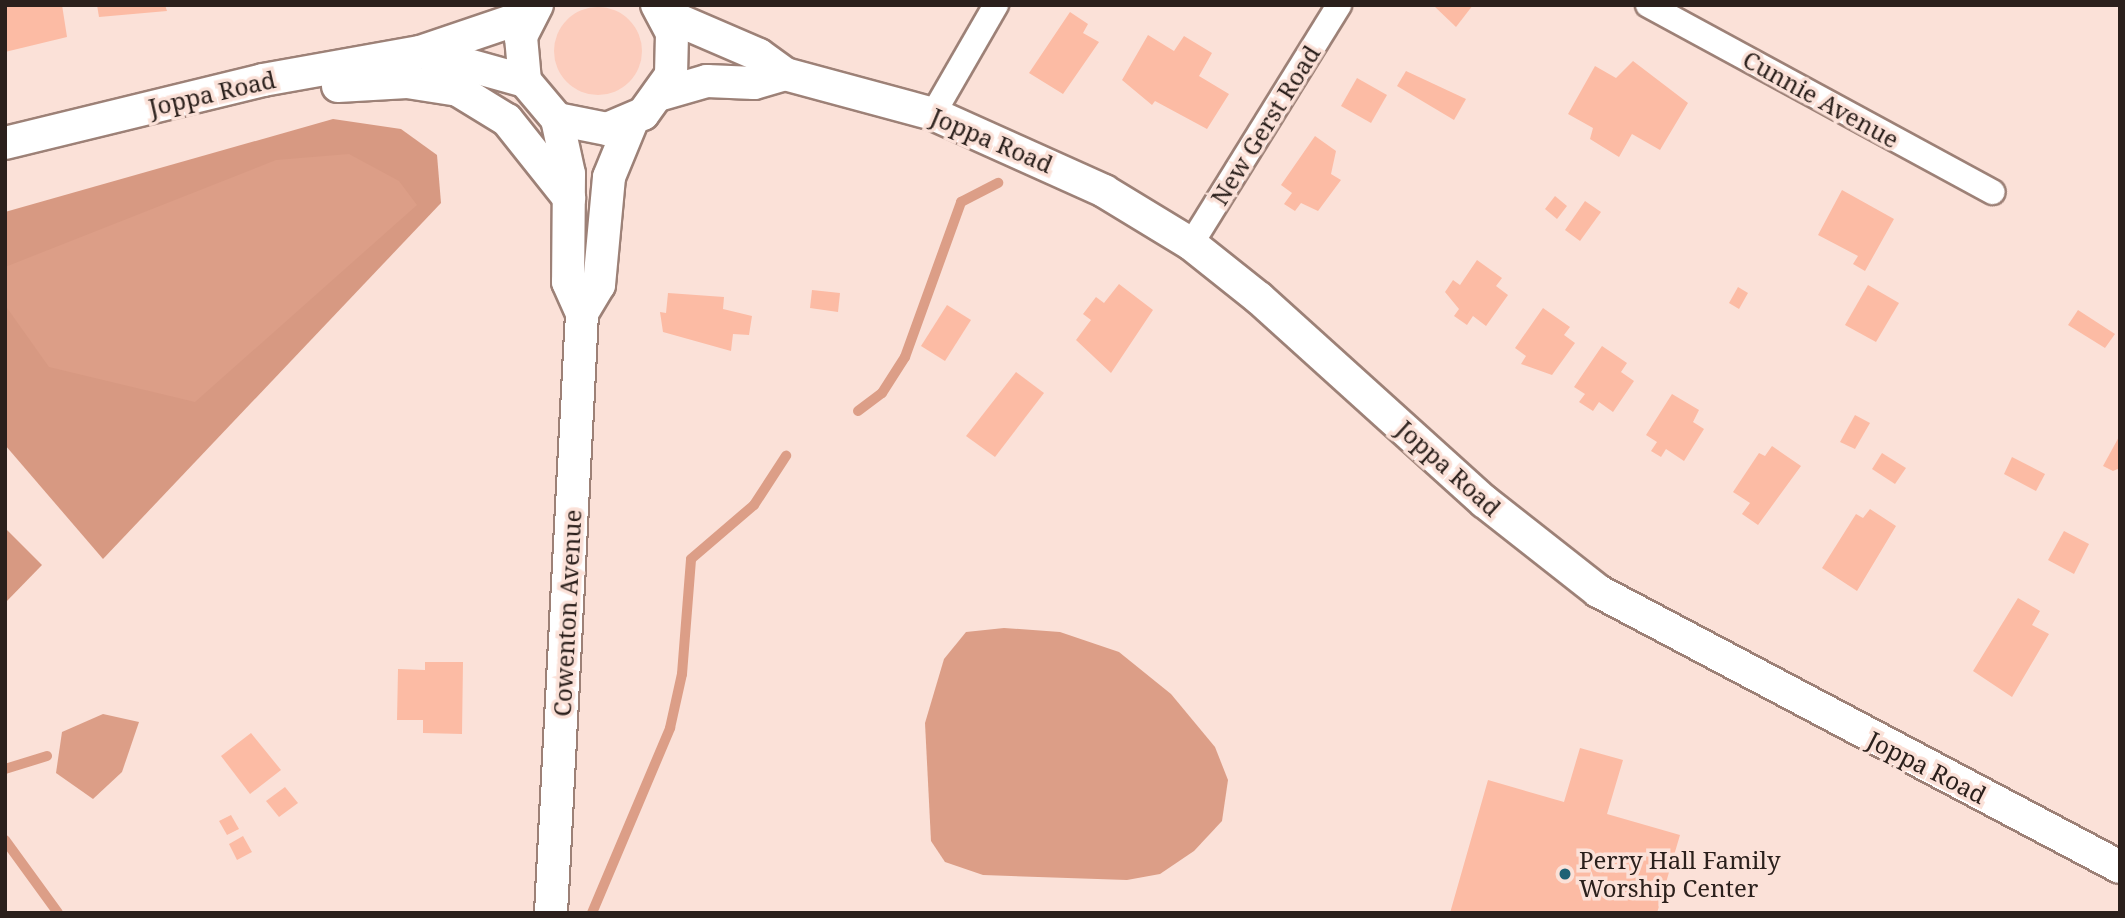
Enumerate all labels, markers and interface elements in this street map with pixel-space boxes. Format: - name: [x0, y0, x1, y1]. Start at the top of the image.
- street label: New Gerst Road: [1204, 40, 1326, 210]
- street label: Cunnie Avenue: [1738, 44, 1904, 154]
- street label: Joppa Road: [146, 64, 278, 122]
- street label: Joppa Road: [927, 101, 1057, 179]
- street label: Joppa Road: [1391, 414, 1507, 522]
- street label: Cowenton Avenue: [547, 509, 587, 717]
- street label: Joppa Road: [1863, 725, 1991, 809]
- place label: Perry Hall Family Worship Center: [1579, 846, 1780, 902]
- marker: Perry Hall Family Worship Center: [1557, 866, 1573, 882]

